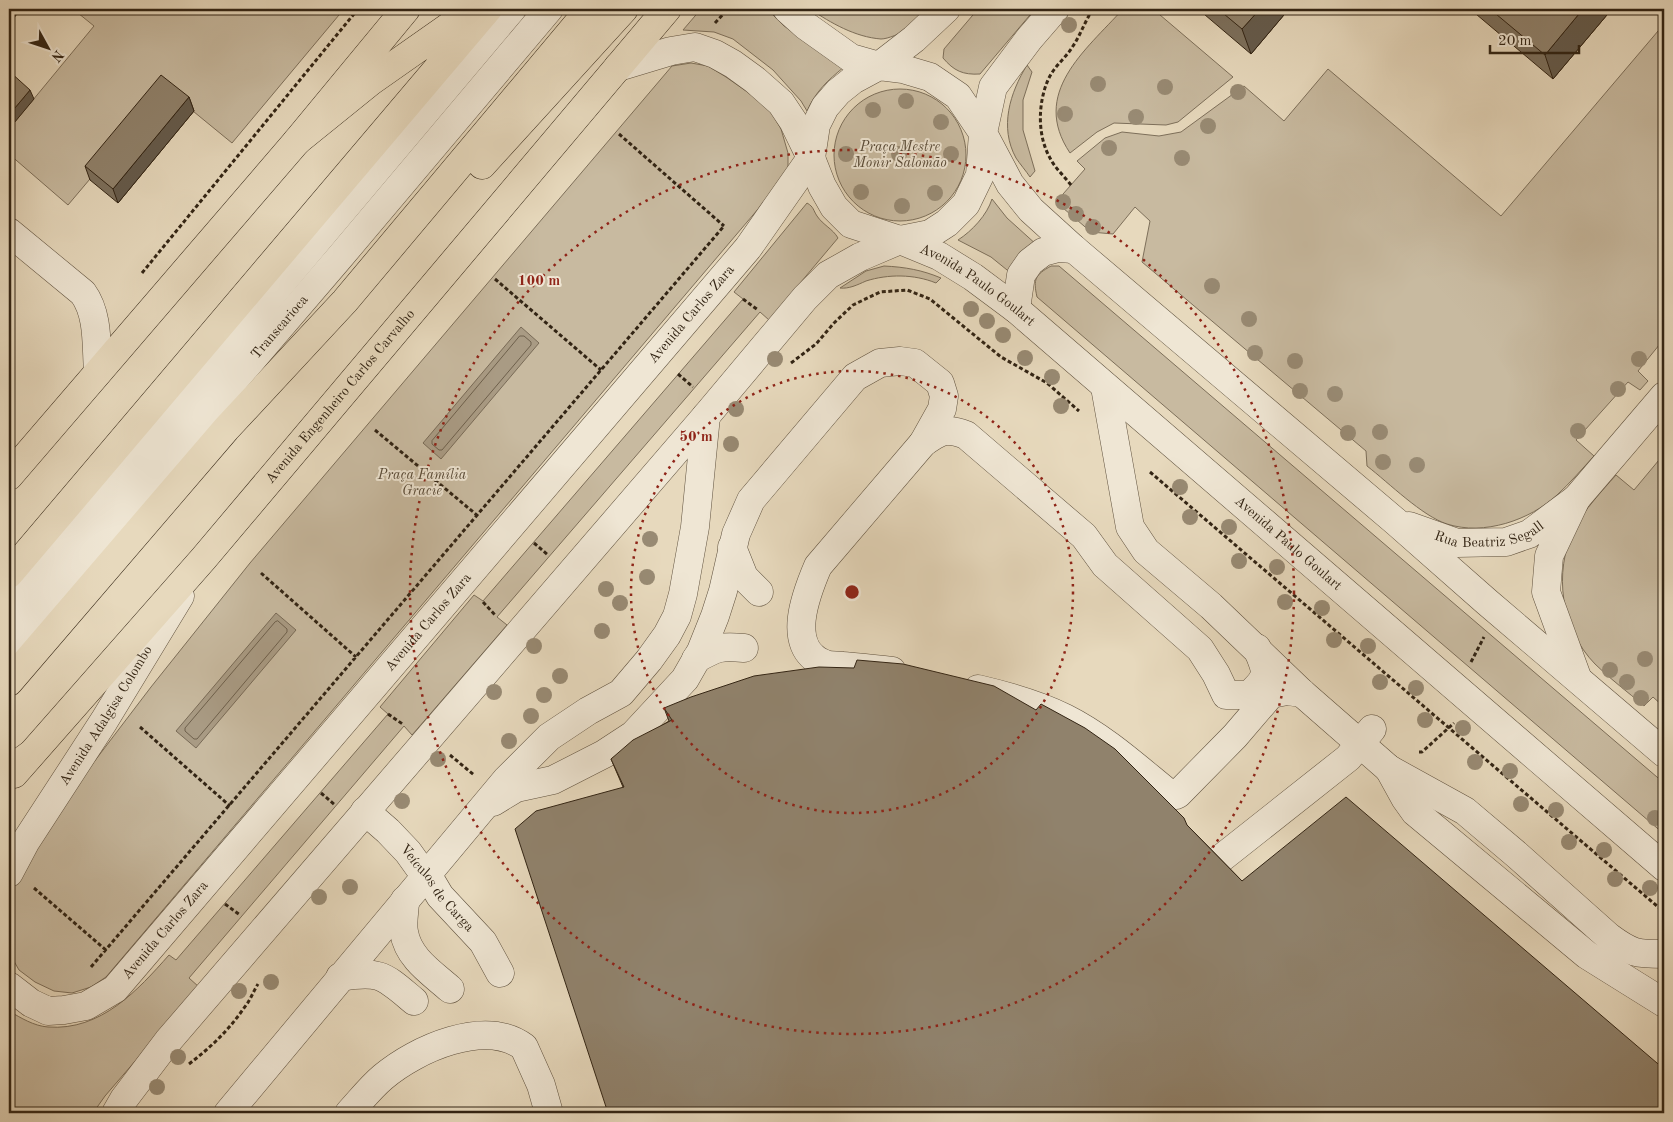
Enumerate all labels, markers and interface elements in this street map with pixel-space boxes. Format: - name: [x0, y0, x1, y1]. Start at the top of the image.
- north arrow: [22, 22, 72, 72]
- scale bar: [1490, 22, 1579, 54]
- text: 20 m: [1498, 34, 1532, 49]
- text: N: [48, 47, 66, 65]
- park label: Praça Mestre Monir Salomão: [852, 140, 947, 170]
- street label: Avenida Paulo Goulart: [917, 242, 1038, 329]
- street label: Avenida Carlos Zara: [646, 263, 737, 366]
- text: 100 m: [518, 274, 560, 289]
- street label: Transcarioca: [249, 293, 311, 362]
- street label: Avenida Engenheiro Carlos Carvalho: [263, 307, 417, 486]
- text: 50 m: [679, 430, 713, 445]
- park label: Praça Família Gracie: [377, 468, 467, 498]
- street label: Avenida Paulo Goulart: [1232, 494, 1345, 593]
- street label: Rua Beatriz Segall: [1433, 519, 1546, 550]
- street label: Avenida Carlos Zara: [383, 570, 474, 674]
- centre of rings: [843, 583, 861, 601]
- street label: Avenida Adalgisa Colombo: [57, 643, 155, 788]
- street label: Veículos de Carga: [398, 842, 476, 934]
- street label: Avenida Carlos Zara: [120, 878, 211, 982]

